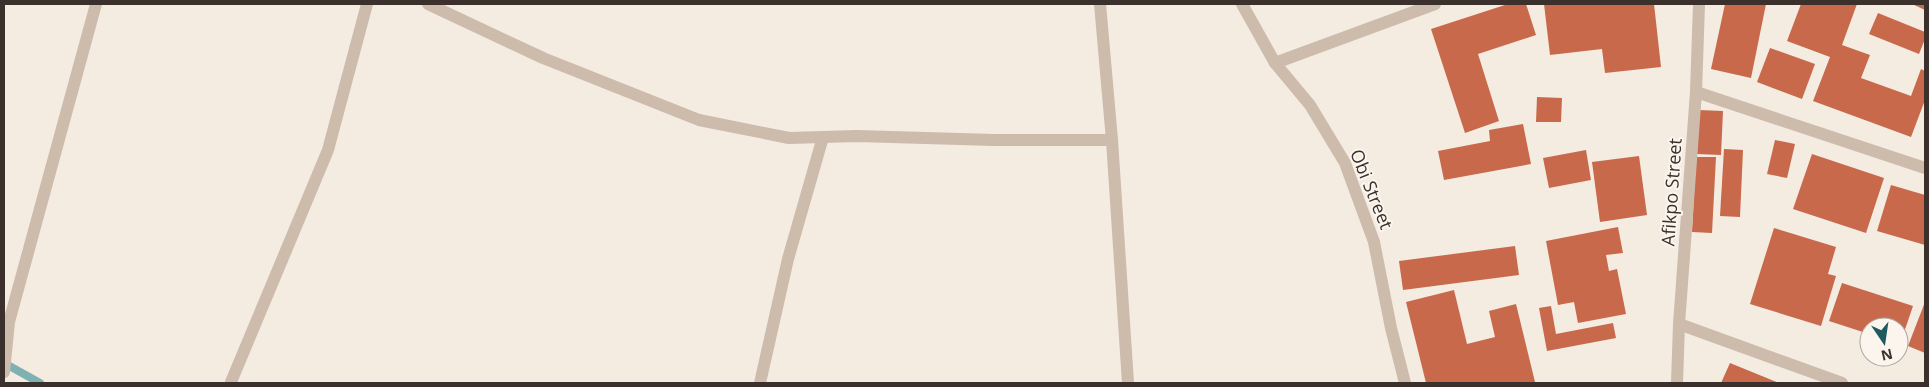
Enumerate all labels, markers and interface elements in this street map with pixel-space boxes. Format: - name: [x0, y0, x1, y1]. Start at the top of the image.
- street label: Afikpo Street: [1655, 137, 1687, 247]
- street label: Obi Street: [1345, 145, 1399, 233]
- north arrow: [1859, 317, 1909, 367]
- text: N: [1879, 345, 1895, 366]

